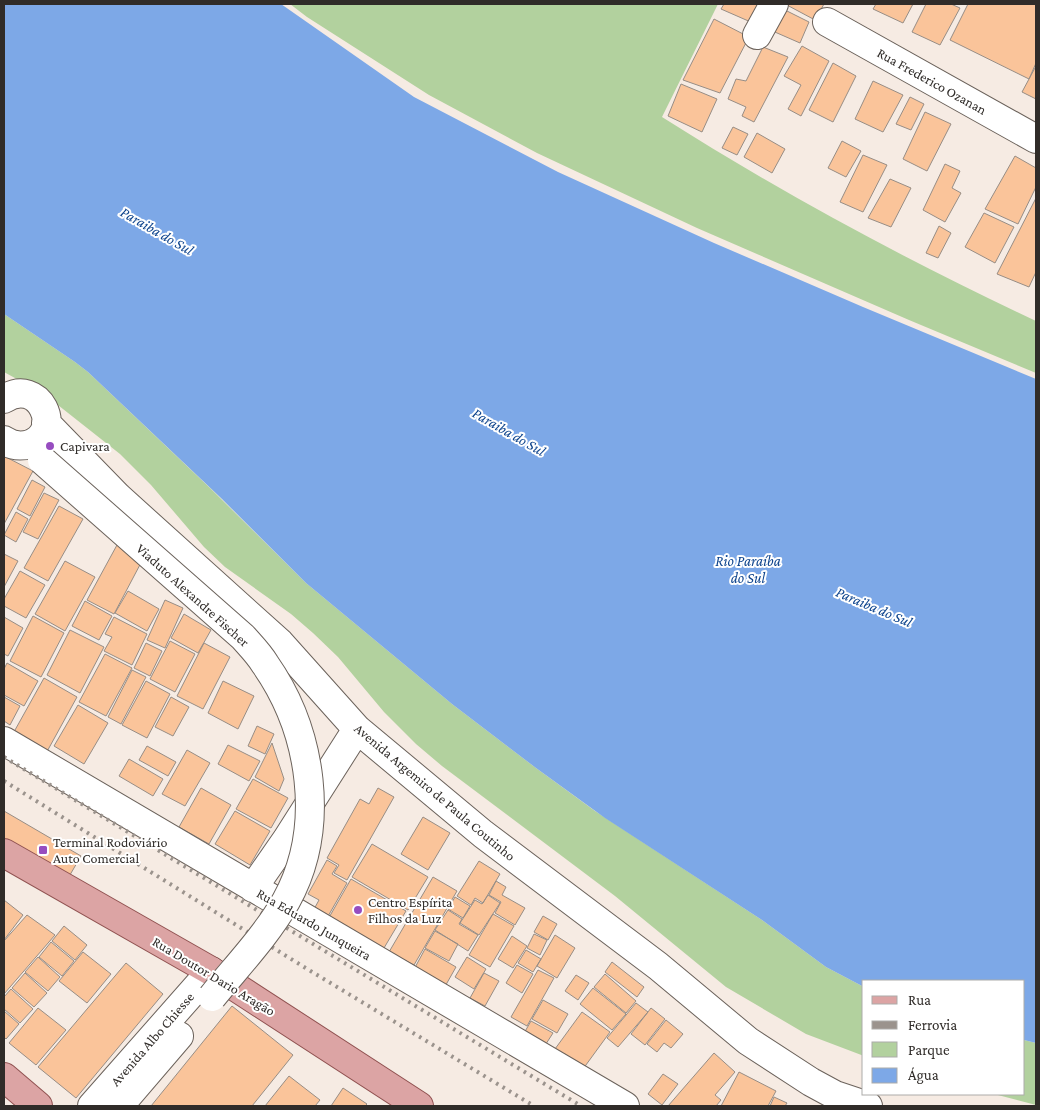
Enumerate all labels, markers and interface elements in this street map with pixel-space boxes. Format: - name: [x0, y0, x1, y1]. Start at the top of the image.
- street label: Rua Frederico Ozanan: [875, 44, 990, 118]
- water label: Paraiba do Sul: [118, 204, 196, 258]
- water label: Paraiba do Sul: [470, 405, 548, 459]
- place label: Capivara: [60, 438, 110, 454]
- marker: Capivara: [44, 440, 56, 452]
- street label: Viaduto Alexandre Fischer: [133, 540, 253, 650]
- water label: Rio Paraíba do Sul: [715, 553, 781, 586]
- water label: Paraiba do Sul: [833, 584, 915, 630]
- street label: Avenida Argemiro de Paula Coutinho: [351, 720, 519, 864]
- place label: Terminal Rodoviário Auto Comercial: [53, 834, 168, 866]
- marker: Terminal Rodoviário Auto Comercial: [37, 844, 49, 856]
- street label: Rua Eduardo Junqueira: [254, 885, 374, 964]
- place label: Centro Espírita Filhos da Luz: [368, 894, 453, 926]
- marker: Centro Espírita Filhos da Luz: [352, 904, 364, 916]
- street label: Rua Doutor Dario Aragão: [150, 933, 278, 1019]
- legend: [862, 980, 1025, 1095]
- street label: Avenida Albo Chiesse: [107, 989, 197, 1089]
- text: Rua: [908, 992, 931, 1008]
- text: Ferrovia: [908, 1017, 957, 1033]
- text: Parque: [908, 1042, 950, 1059]
- text: Água: [908, 1067, 939, 1084]

